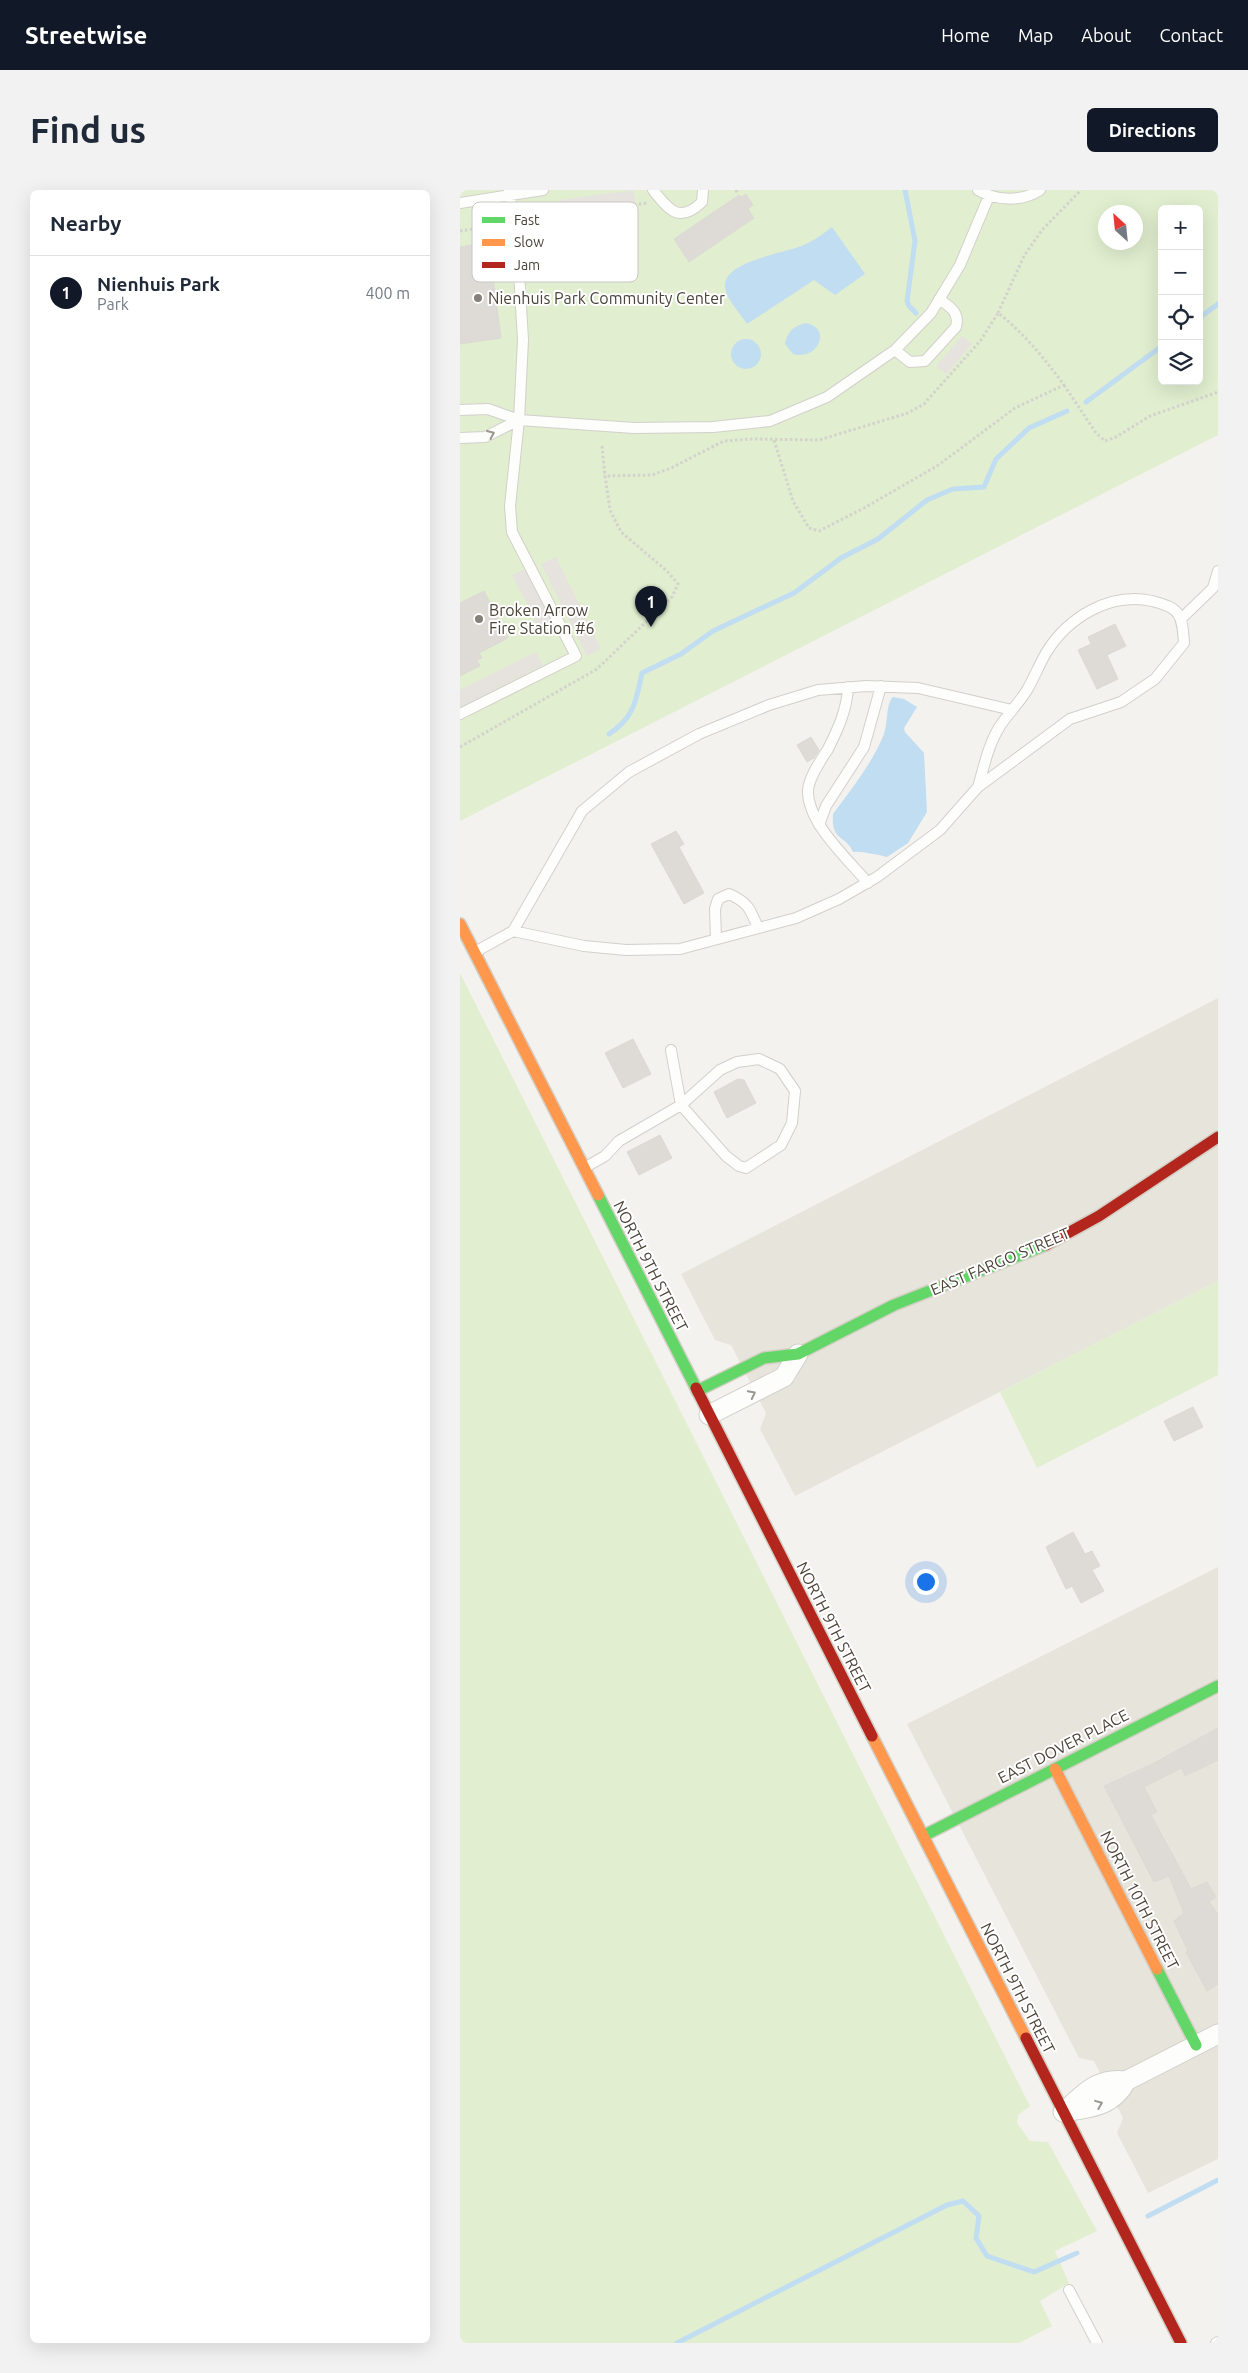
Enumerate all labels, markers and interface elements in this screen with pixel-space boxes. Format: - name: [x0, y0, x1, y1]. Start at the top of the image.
- text: Streetwise: [25, 22, 147, 49]
- text: Home: [941, 25, 990, 45]
- text: Map: [1018, 25, 1053, 45]
- text: About: [1081, 25, 1131, 45]
- text: Contact: [1159, 25, 1223, 45]
- button: Directions: [1087, 108, 1218, 152]
- text: Find us: [30, 110, 146, 150]
- legend: [472, 202, 638, 282]
- north arrow: [1098, 205, 1143, 250]
- map controls: [1158, 205, 1203, 385]
- button: +: [1158, 205, 1203, 250]
- text: Nearby: [50, 211, 121, 235]
- text: Fast: [514, 212, 540, 228]
- text: Slow: [514, 234, 544, 250]
- button: −: [1158, 250, 1203, 295]
- text: Jam: [514, 257, 540, 273]
- text: Nienhuis Park: [97, 273, 220, 295]
- text: 1: [61, 284, 71, 302]
- text: 400 m: [365, 284, 410, 302]
- place label: Nienhuis Park Community Center: [488, 289, 725, 307]
- marker: Nienhuis Park Community Center: [472, 292, 484, 304]
- text: Park: [97, 295, 129, 313]
- button: locate: [1158, 295, 1203, 340]
- button: layers: [1158, 340, 1203, 385]
- one-way arrow: [486, 430, 495, 440]
- pin: 1: [635, 586, 667, 627]
- place label: Broken Arrow Fire Station #6: [489, 601, 595, 637]
- marker: Broken Arrow Fire Station #6: [473, 613, 485, 625]
- street label: NORTH 9TH STREET: [610, 1198, 692, 1334]
- street label: EAST FARGO STREET: [928, 1223, 1072, 1299]
- one-way arrow: [747, 1390, 756, 1400]
- street label: NORTH 9TH STREET: [793, 1559, 875, 1695]
- your location: [913, 1569, 939, 1595]
- street label: EAST DOVER PLACE: [995, 1705, 1131, 1787]
- street label: NORTH 10TH STREET: [1097, 1828, 1183, 1972]
- street label: NORTH 9TH STREET: [977, 1920, 1059, 2056]
- one-way arrow: [1094, 2100, 1103, 2110]

